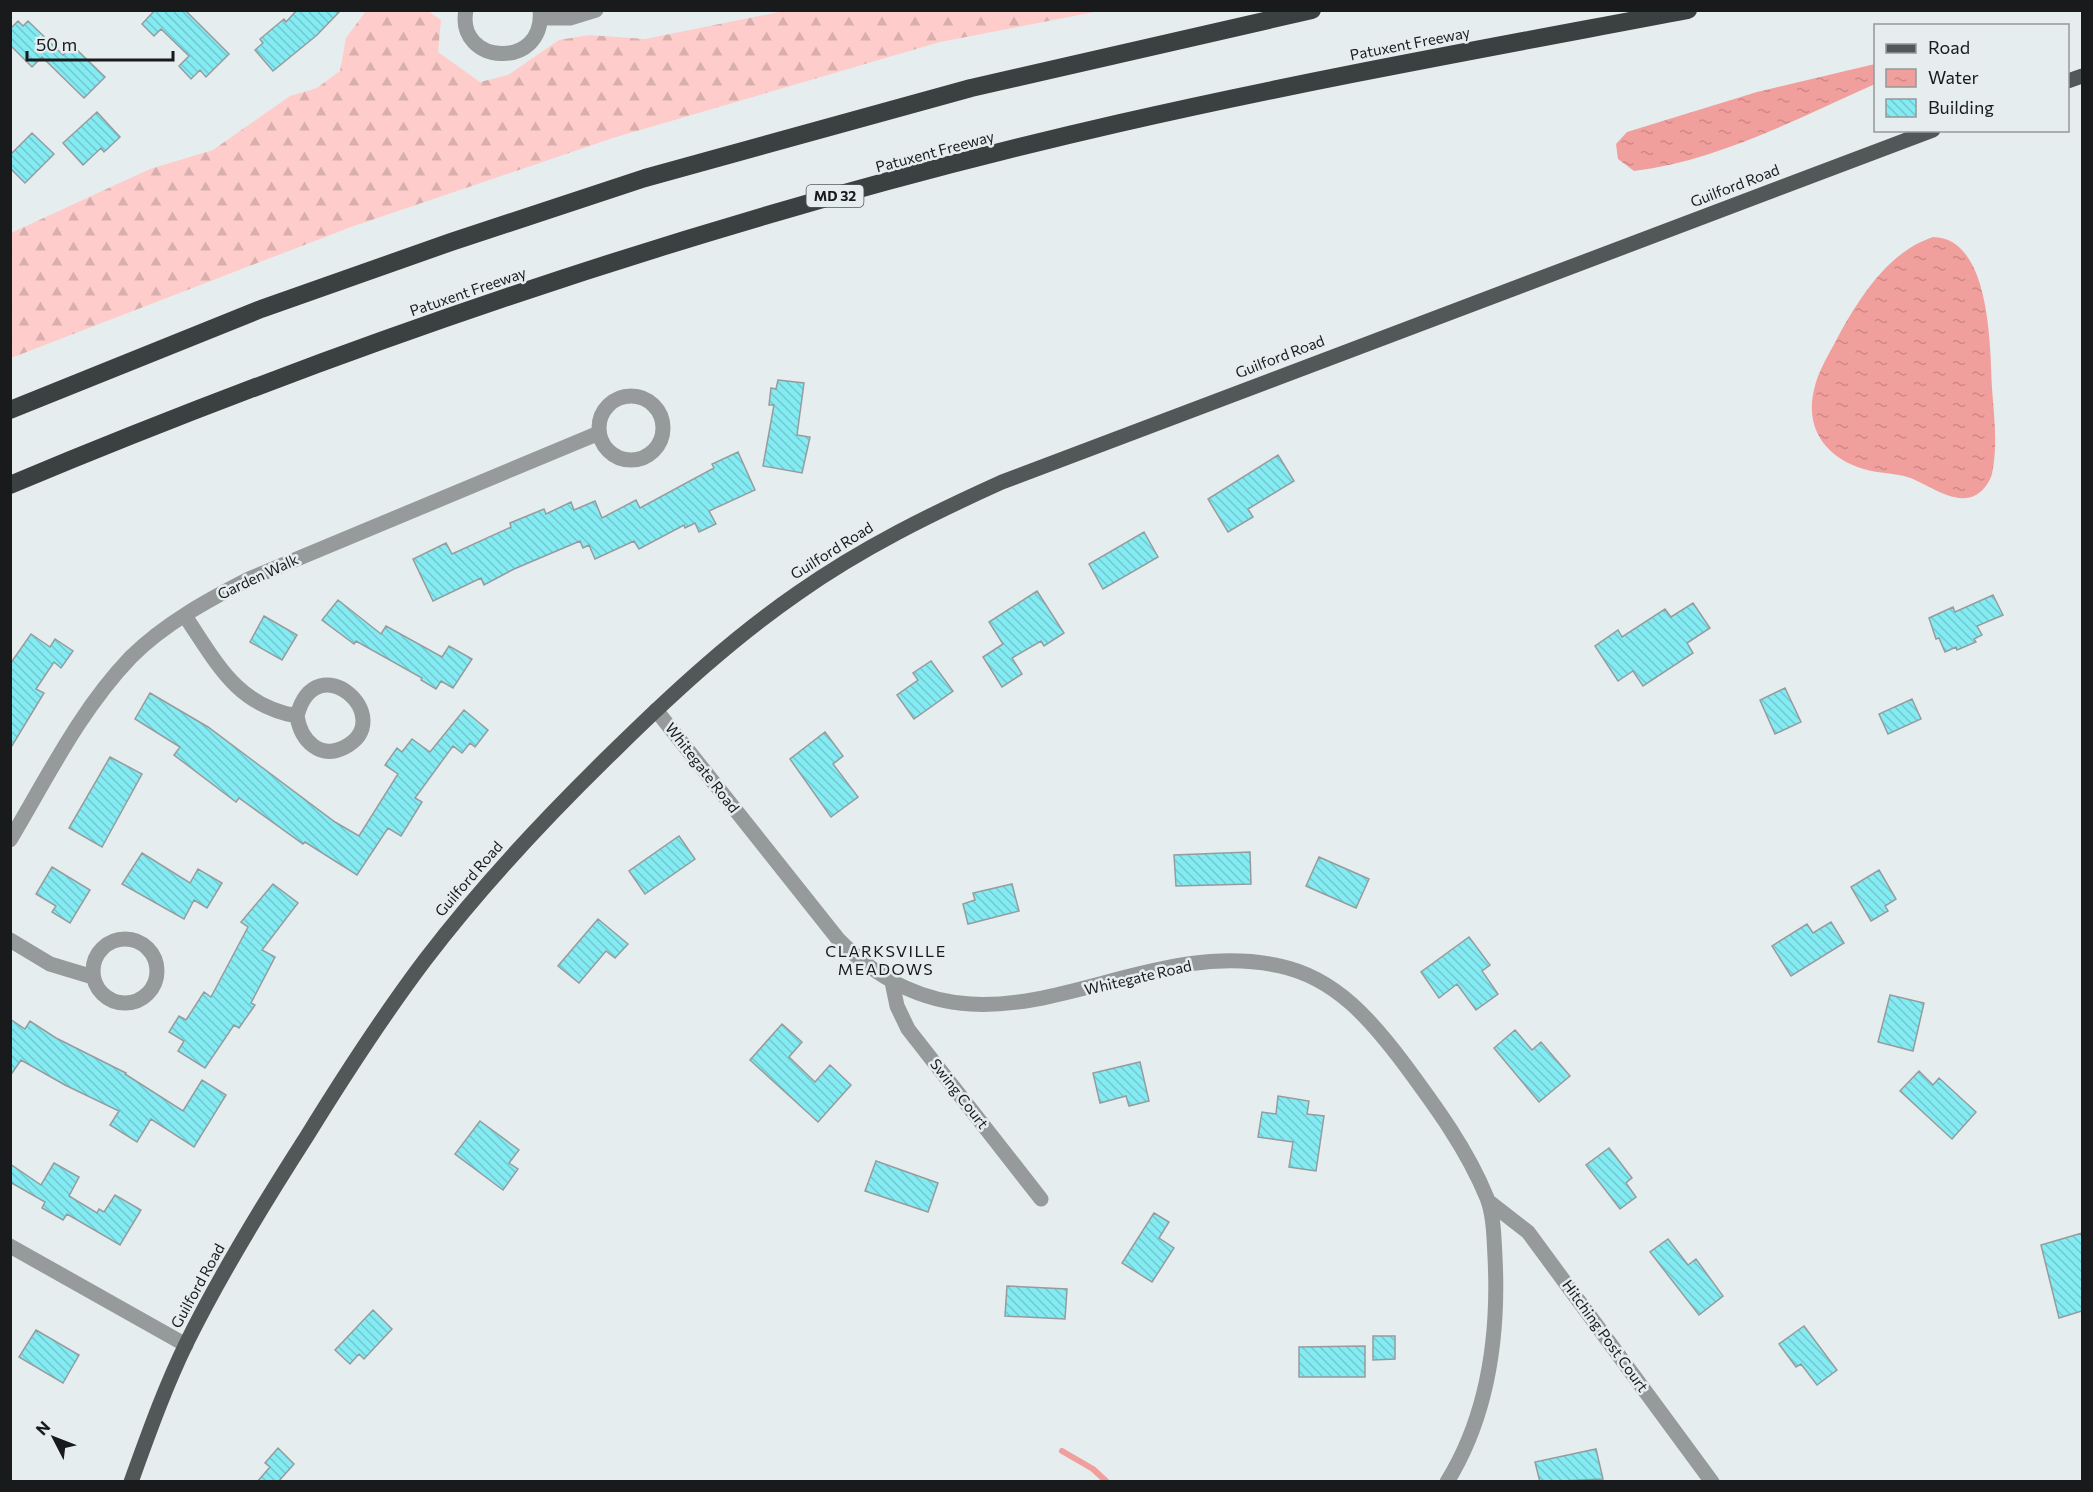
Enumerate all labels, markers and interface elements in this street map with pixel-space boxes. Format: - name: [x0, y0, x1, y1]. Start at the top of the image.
- street label: Patuxent Freeway: [1348, 22, 1472, 63]
- scale bar: [27, 24, 172, 62]
- legend: [1874, 24, 2069, 132]
- text: 50 m: [36, 33, 77, 55]
- text: Road: [1928, 36, 1970, 58]
- text: Water: [1928, 66, 1979, 88]
- text: Building: [1928, 96, 1994, 118]
- street label: Patuxent Freeway: [873, 126, 996, 176]
- street label: Guilford Road: [1688, 160, 1782, 210]
- road number: MD 32: [806, 185, 864, 207]
- street label: Patuxent Freeway: [407, 263, 529, 319]
- street label: Guilford Road: [1233, 331, 1327, 381]
- street label: Guilford Road: [787, 518, 876, 583]
- street label: Garden Walk: [214, 550, 301, 603]
- street label: Whitegate Road: [662, 719, 744, 816]
- street label: Guilford Road: [431, 837, 506, 920]
- district label: CLARKSVILLE MEADOWS: [825, 941, 947, 978]
- street label: Whitegate Road: [1082, 956, 1193, 998]
- street label: Swing Court: [927, 1055, 993, 1132]
- street label: Guilford Road: [167, 1240, 228, 1331]
- street label: Hitching Post Court: [1559, 1276, 1653, 1395]
- north arrow: [24, 1408, 84, 1468]
- text: N: [31, 1417, 54, 1438]

